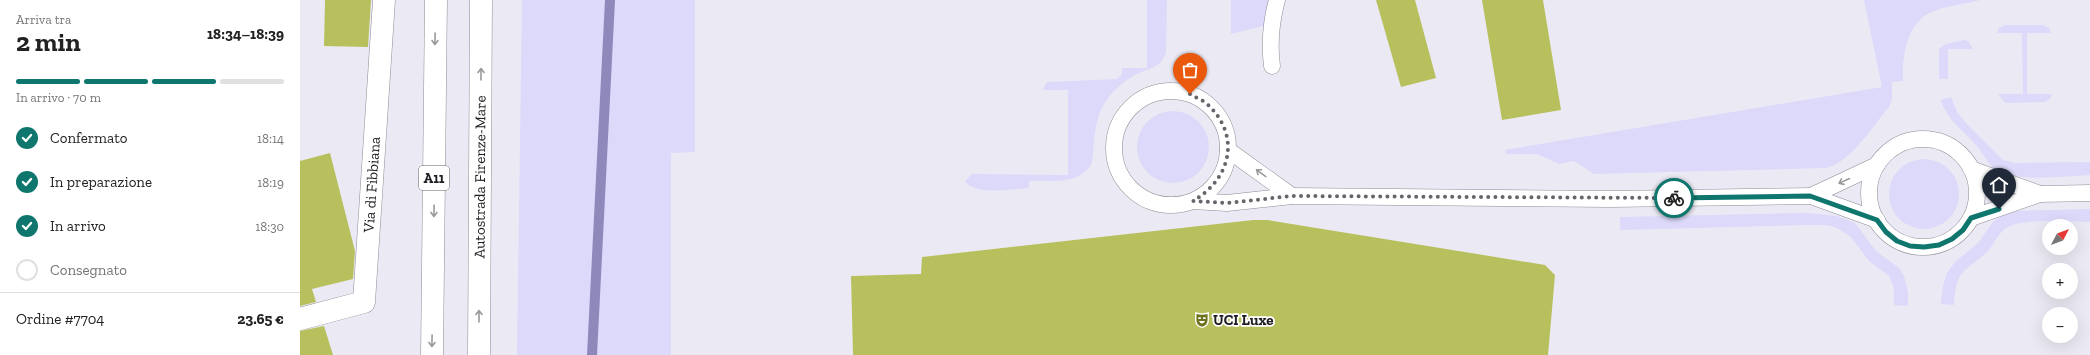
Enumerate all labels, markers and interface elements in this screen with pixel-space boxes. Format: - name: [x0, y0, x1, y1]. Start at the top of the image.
- text: Arriva tra: [16, 12, 71, 27]
- text: 18:34–18:39: [207, 25, 284, 43]
- text: 2 min: [16, 26, 81, 58]
- one-way arrow: [431, 32, 439, 45]
- pin: [1173, 53, 1207, 94]
- icon: bag: [1179, 59, 1201, 81]
- one-way arrow: [477, 68, 485, 81]
- text: In arrivo · 70 m: [16, 90, 101, 105]
- street label: Autostrada Firenze-Mare: [471, 95, 489, 259]
- icon: check: [16, 127, 38, 149]
- text: Confermato: [50, 129, 127, 147]
- text: 18:14: [257, 131, 284, 146]
- street label: Via di Fibbiana: [360, 136, 384, 234]
- road number: A11: [419, 166, 449, 190]
- pin: [1982, 168, 2016, 209]
- one-way arrow: [1255, 169, 1266, 177]
- icon: check: [16, 171, 38, 193]
- text: In preparazione: [50, 173, 152, 191]
- icon: home: [1988, 174, 2010, 196]
- text: 18:19: [257, 175, 284, 190]
- courier: [1654, 178, 1694, 218]
- one-way arrow: [1838, 178, 1850, 185]
- icon: bike: [1663, 187, 1685, 209]
- one-way arrow: [430, 204, 438, 217]
- icon: check: [16, 215, 38, 237]
- text: In arrivo: [50, 217, 106, 235]
- text: 18:30: [255, 219, 284, 234]
- north arrow: [2042, 219, 2078, 255]
- map controls: [2042, 219, 2078, 343]
- text: Consegnato: [50, 261, 127, 279]
- button: +: [2042, 263, 2078, 299]
- button: −: [2042, 307, 2078, 343]
- text: Ordine #7704: [16, 310, 104, 328]
- text: 23.65 €: [237, 310, 284, 328]
- one-way arrow: [475, 310, 483, 323]
- place label: UCI Luxe: [1213, 311, 1274, 329]
- theatre icon: UCI Luxe: [1194, 312, 1210, 328]
- one-way arrow: [428, 334, 436, 347]

